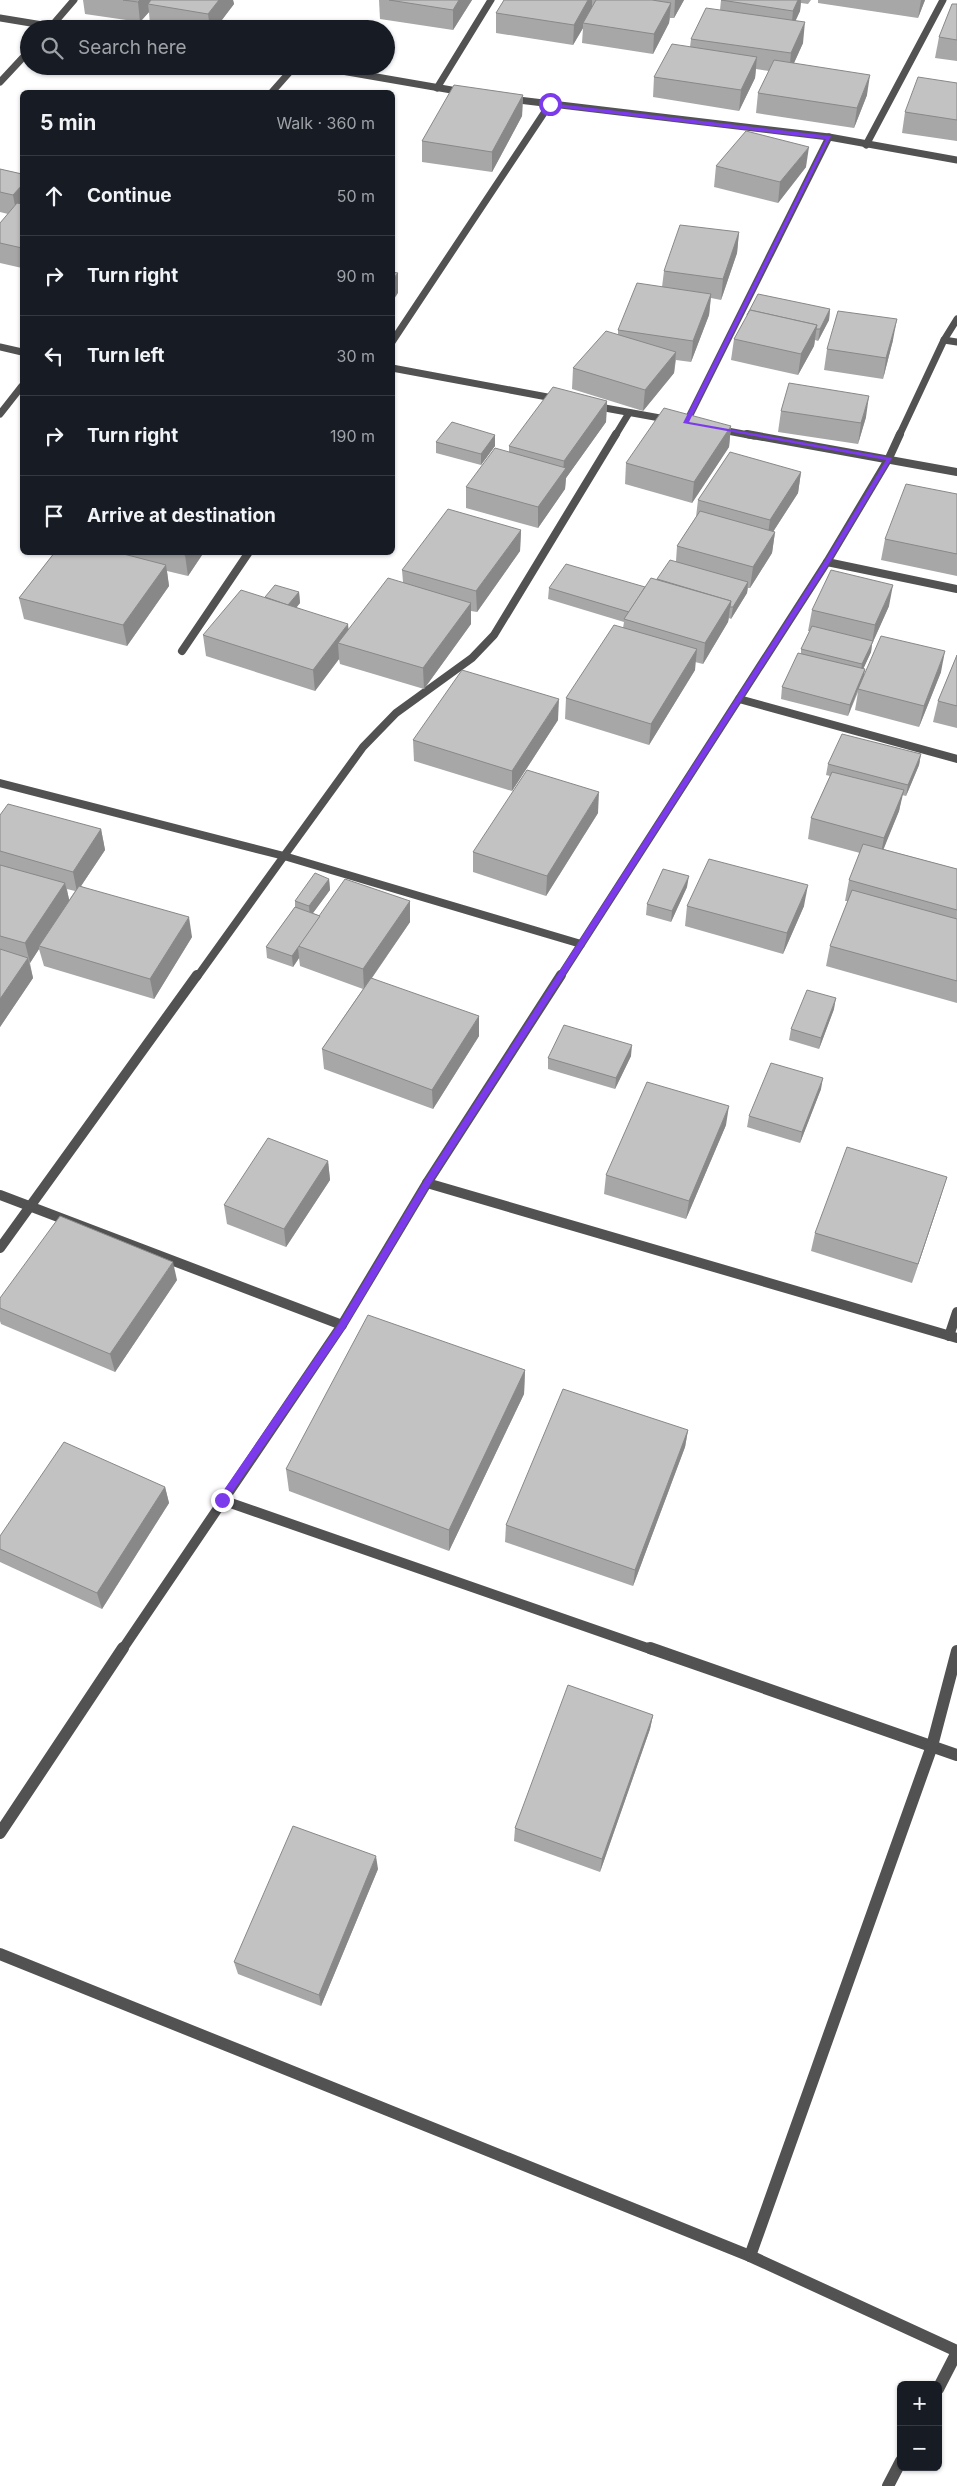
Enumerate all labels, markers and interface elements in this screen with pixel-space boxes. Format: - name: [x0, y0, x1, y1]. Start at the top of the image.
- search box: [20, 20, 395, 75]
- icon: search: [38, 34, 66, 62]
- text: Search here: [78, 36, 187, 59]
- route start: [539, 93, 562, 116]
- text: 5 min: [40, 110, 96, 135]
- text: Walk · 360 m: [276, 113, 375, 133]
- icon: ahead: [40, 182, 68, 210]
- text: Continue: [87, 184, 172, 207]
- text: 50 m: [337, 186, 375, 206]
- icon: right: [40, 262, 68, 290]
- text: Turn right: [87, 264, 178, 287]
- text: 90 m: [336, 266, 375, 286]
- icon: left: [40, 342, 68, 370]
- text: Turn left: [87, 344, 165, 367]
- text: 30 m: [337, 346, 375, 366]
- icon: right: [40, 422, 68, 450]
- text: Turn right: [87, 424, 178, 447]
- text: 190 m: [330, 426, 375, 446]
- icon: arrive: [40, 502, 68, 530]
- text: Arrive at destination: [87, 504, 276, 527]
- route end: [211, 1489, 234, 1512]
- map controls: [897, 2381, 942, 2471]
- button: +: [897, 2381, 942, 2426]
- button: −: [897, 2426, 942, 2471]

